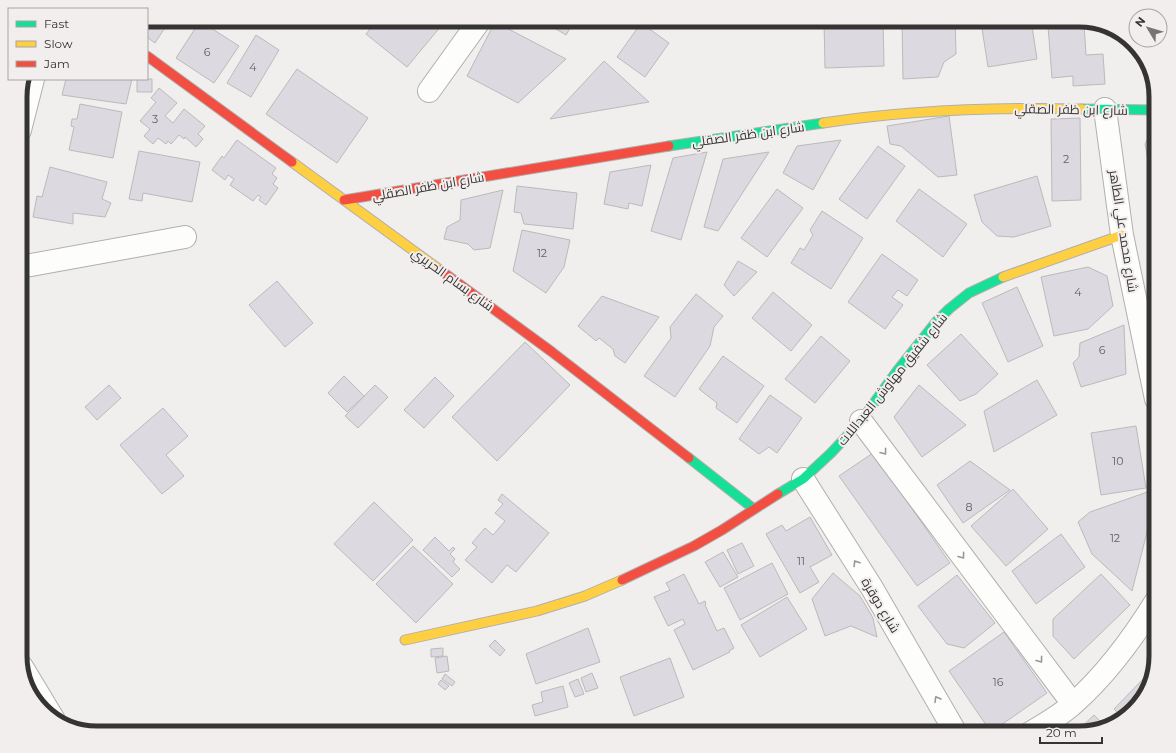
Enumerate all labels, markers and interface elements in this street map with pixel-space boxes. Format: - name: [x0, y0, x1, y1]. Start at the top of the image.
- legend: [8, 8, 148, 80]
- north arrow: [1128, 8, 1168, 48]
- text: N: [1132, 14, 1148, 30]
- text: Fast: [44, 16, 69, 31]
- text: Slow: [44, 36, 73, 51]
- house number: 6: [204, 45, 211, 59]
- text: Jam: [43, 56, 70, 71]
- house number: 4: [249, 60, 257, 74]
- street label: شارع ابن ظفر الصقلي: [1014, 100, 1128, 121]
- house number: 3: [152, 112, 158, 126]
- street label: شارع ابن ظفر الصقلي: [691, 118, 806, 153]
- house number: 2: [1063, 152, 1069, 166]
- street label: شارع ابن ظفر الصقلي: [371, 168, 486, 207]
- street label: شارع محمد علي الطاهر: [1103, 168, 1142, 294]
- street label: شارع بسام الحريري: [407, 244, 497, 317]
- house number: 12: [537, 246, 547, 260]
- house number: 4: [1074, 285, 1082, 299]
- street label: شارع شفيق مهاوش العبداللات: [834, 310, 951, 449]
- house number: 6: [1099, 343, 1106, 357]
- one-way arrow: [879, 447, 886, 454]
- house number: 10: [1112, 454, 1124, 468]
- house number: 8: [965, 500, 973, 514]
- house number: 12: [1110, 531, 1120, 545]
- one-way arrow: [957, 551, 964, 558]
- house number: 11: [797, 554, 805, 568]
- one-way arrow: [853, 560, 861, 567]
- street label: شارع دوقرة: [857, 575, 904, 636]
- one-way arrow: [1035, 655, 1042, 662]
- house number: 16: [993, 675, 1004, 689]
- one-way arrow: [934, 696, 941, 703]
- scale bar: [1040, 719, 1102, 745]
- text: 20 m: [1046, 725, 1077, 740]

